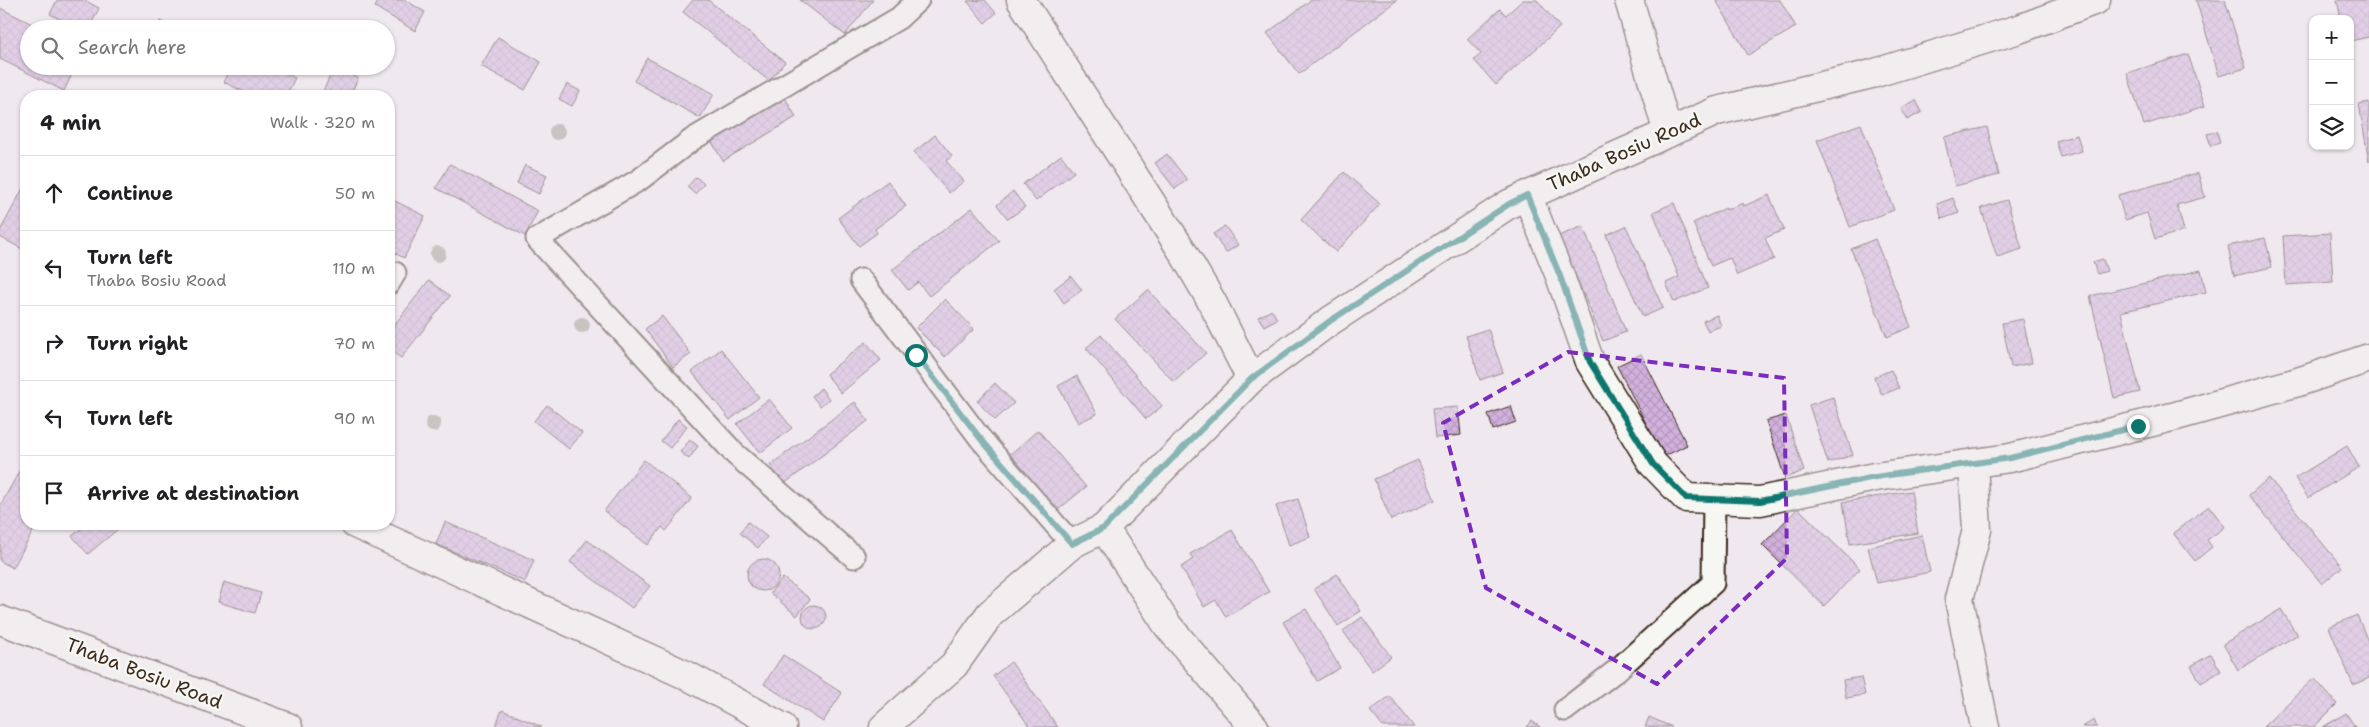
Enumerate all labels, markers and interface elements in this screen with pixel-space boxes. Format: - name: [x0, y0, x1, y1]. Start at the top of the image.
- map controls: [2309, 15, 2354, 150]
- button: +: [2309, 15, 2354, 60]
- search box: [20, 20, 395, 75]
- icon: search: [38, 34, 66, 62]
- text: Search here: [78, 35, 187, 60]
- button: −: [2309, 60, 2354, 105]
- button: layers: [2309, 105, 2354, 150]
- street label: Thaba Bosiu Road: [1543, 107, 1705, 197]
- text: 4 min: [40, 109, 101, 137]
- text: Walk · 320 m: [270, 112, 375, 133]
- icon: ahead: [40, 179, 68, 207]
- text: Continue: [87, 181, 173, 206]
- text: 50 m: [335, 183, 375, 204]
- text: Turn left: [87, 245, 173, 270]
- icon: left: [40, 254, 68, 282]
- text: 110 m: [332, 258, 375, 279]
- text: Thaba Bosiu Road: [87, 270, 226, 291]
- icon: right: [40, 329, 68, 357]
- text: Turn right: [87, 331, 188, 356]
- text: 70 m: [334, 333, 375, 354]
- route start: [905, 344, 928, 367]
- icon: left: [40, 404, 68, 432]
- text: Turn left: [87, 406, 173, 431]
- text: 90 m: [334, 408, 375, 429]
- route end: [2127, 415, 2150, 438]
- icon: arrive: [40, 479, 68, 507]
- text: Arrive at destination: [87, 481, 299, 506]
- street label: Thaba Bosiu Road: [62, 632, 226, 714]

